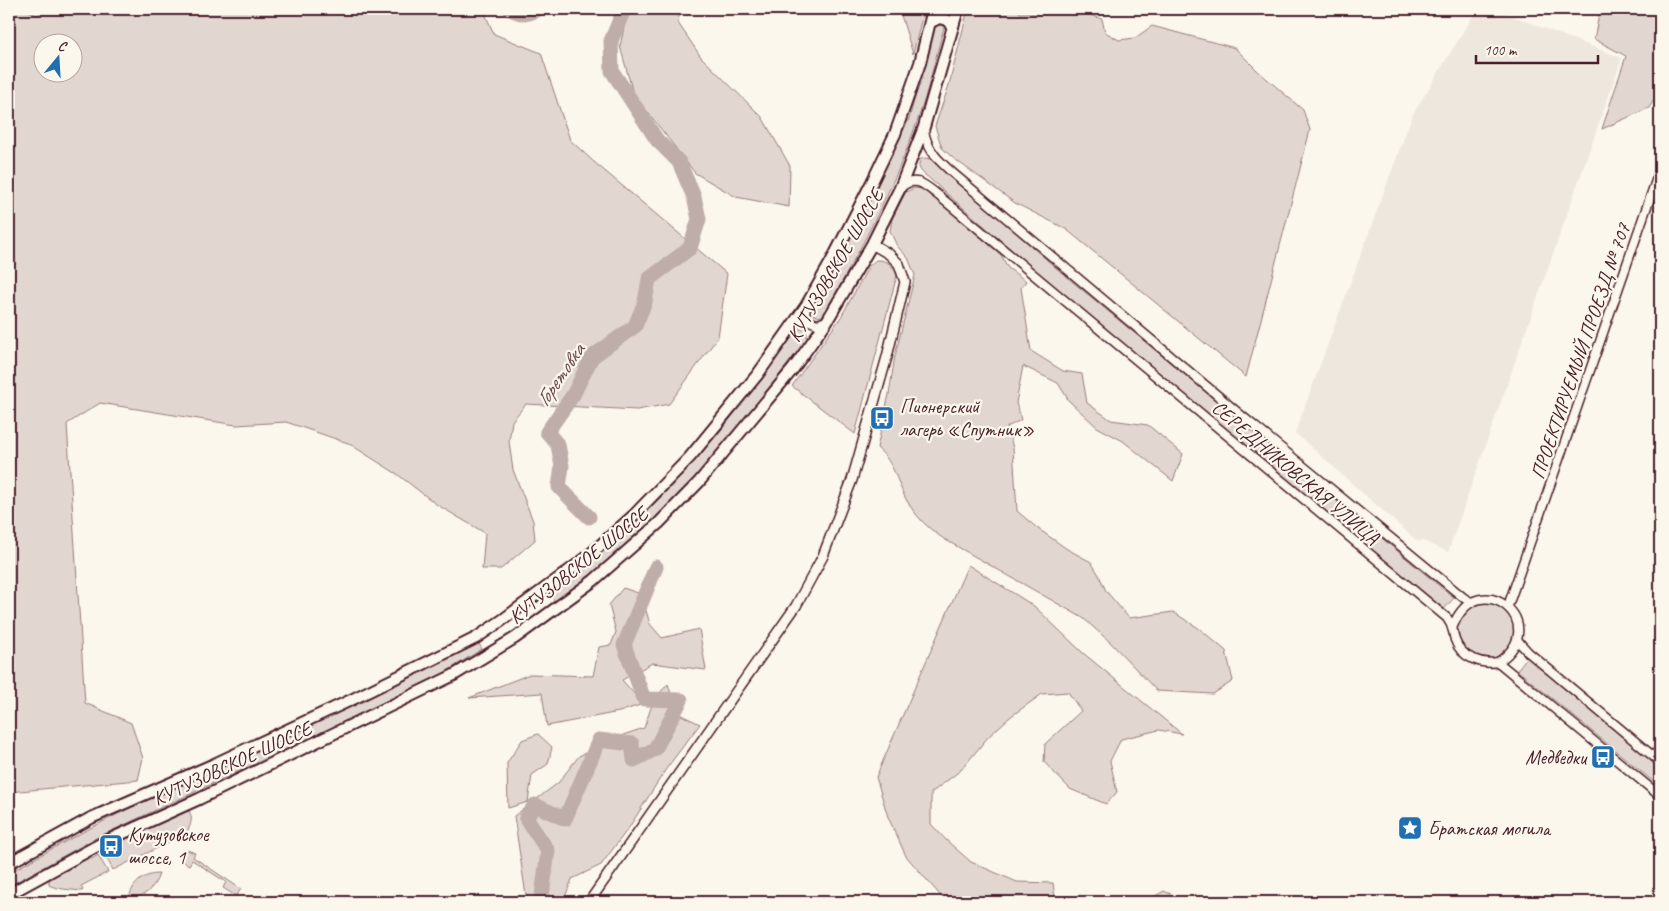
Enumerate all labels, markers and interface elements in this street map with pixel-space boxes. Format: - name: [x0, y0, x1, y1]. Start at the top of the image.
- north arrow: [32, 32, 82, 82]
- scale bar: [1476, 32, 1599, 64]
- text: С: [56, 37, 70, 56]
- text: 100 m: [1484, 41, 1518, 60]
- street label: КУТУЗОВСКОЕ ШОССЕ: [782, 183, 890, 346]
- street label: ПРОЕКТИРУЕМЫЙ ПРОЕЗД № 707: [1525, 219, 1636, 482]
- water label: Горетовка: [530, 337, 591, 411]
- place label: Пионерский лагерь «Спутник»: [900, 394, 1034, 442]
- street label: СЕРЕДНИКОВСКАЯ УЛИЦА: [1207, 395, 1385, 550]
- bus stop icon: Пионерский лагерь «Спутник»: [869, 405, 895, 431]
- street label: КУТУЗОВСКОЕ ШОССЕ: [503, 500, 655, 629]
- street label: КУТУЗОВСКОЕ ШОССЕ: [149, 715, 317, 811]
- bus stop icon: Медведки: [1590, 744, 1616, 770]
- place label: Медведки: [1525, 745, 1588, 770]
- place icon: Братская могила: [1397, 815, 1423, 841]
- place label: Братская могила: [1428, 816, 1552, 841]
- place label: Кутузовское шоссе, 1: [128, 822, 210, 870]
- bus stop icon: Кутузовское шоссе, 1: [98, 833, 124, 859]

